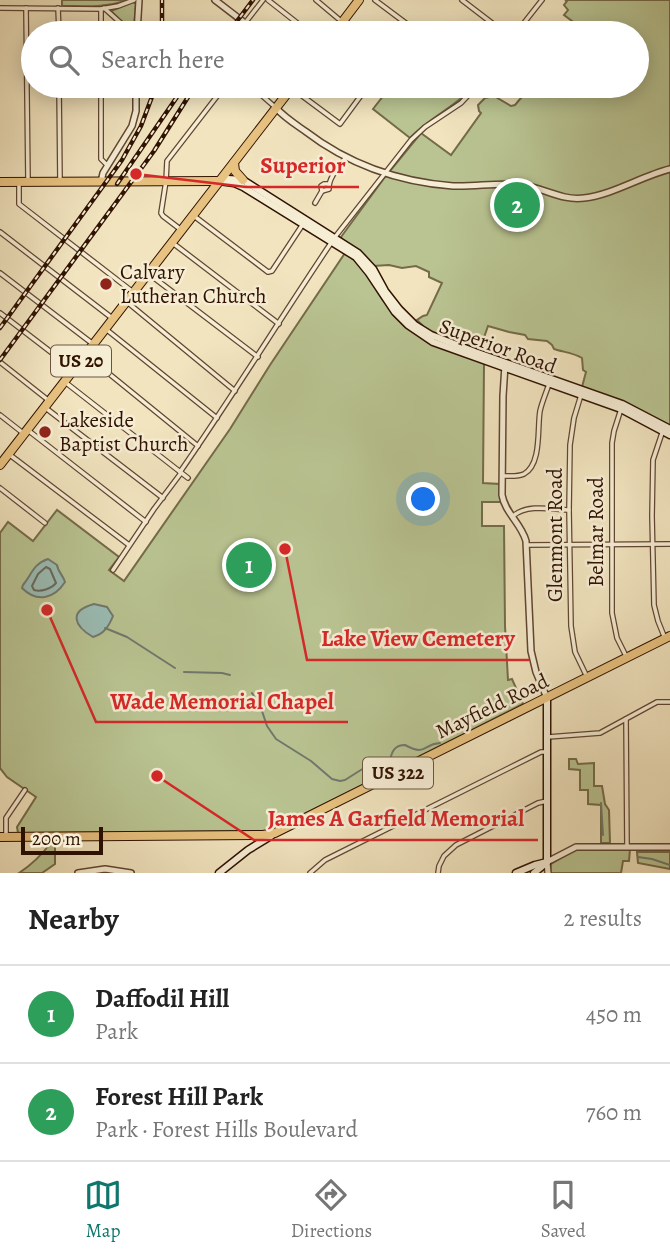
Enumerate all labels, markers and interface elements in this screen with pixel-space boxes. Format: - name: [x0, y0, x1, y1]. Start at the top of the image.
- search box: [21, 21, 649, 98]
- icon: search: [45, 41, 83, 79]
- text: Search here: [101, 42, 225, 77]
- callout: Superior: [246, 143, 359, 187]
- text: Superior: [260, 150, 346, 181]
- pin: 2: [494, 179, 540, 231]
- place label: Calvary Lutheran Church: [120, 258, 267, 310]
- marker: Calvary Lutheran Church: [98, 276, 114, 292]
- street label: Superior Road: [435, 312, 561, 380]
- road number: US 20: [51, 346, 111, 376]
- place label: Lakeside Baptist Church: [59, 406, 188, 458]
- marker: Lakeside Baptist Church: [37, 424, 53, 440]
- street label: Glenmont Road: [541, 467, 569, 602]
- street label: Belmar Road: [582, 476, 610, 587]
- your location: [406, 482, 440, 516]
- pin: 1: [226, 539, 272, 591]
- callout: Lake View Cemetery: [307, 616, 529, 660]
- text: Lake View Cemetery: [321, 623, 516, 654]
- street label: Mayfield Road: [431, 666, 554, 745]
- callout: Wade Memorial Chapel: [96, 678, 348, 722]
- text: Wade Memorial Chapel: [109, 686, 334, 717]
- road number: US 322: [363, 758, 433, 788]
- callout: James A Garfield Memorial: [254, 796, 538, 840]
- text: James A Garfield Memorial: [268, 803, 524, 834]
- scale bar: [21, 824, 103, 856]
- text: 200 m: [32, 826, 81, 852]
- text: Nearby: [28, 899, 119, 939]
- text: 2 results: [564, 903, 642, 934]
- text: Daffodil Hill: [95, 981, 229, 1016]
- text: 1: [47, 999, 55, 1030]
- text: 450 m: [586, 999, 642, 1030]
- text: Park: [95, 1016, 138, 1047]
- text: Forest Hill Park: [95, 1079, 263, 1114]
- text: 2: [45, 1097, 57, 1128]
- text: 760 m: [586, 1097, 642, 1128]
- text: Park · Forest Hills Boulevard: [95, 1114, 358, 1145]
- tab: Map: [84, 1176, 122, 1244]
- tab: Directions: [291, 1176, 372, 1244]
- tab: Saved: [541, 1176, 586, 1244]

